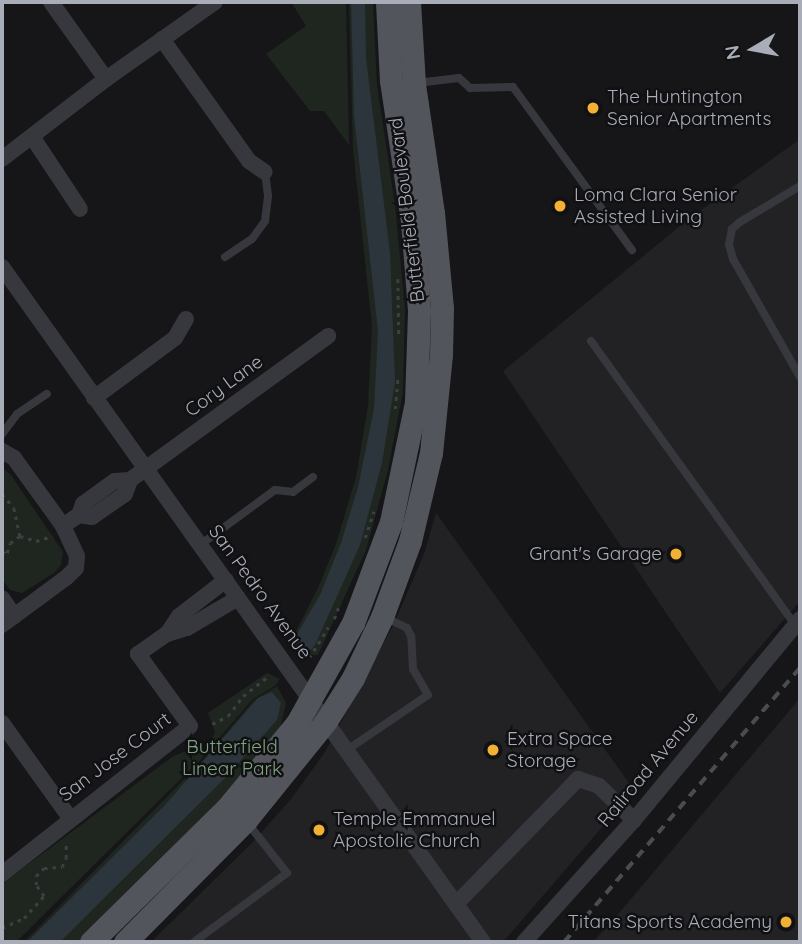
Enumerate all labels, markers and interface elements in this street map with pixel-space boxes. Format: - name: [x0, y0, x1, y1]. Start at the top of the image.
- north arrow: [718, 14, 788, 84]
- text: N: [719, 44, 745, 62]
- place label: The Huntington Senior Apartments: [607, 86, 771, 130]
- marker: The Huntington Senior Apartments: [585, 100, 601, 116]
- street label: Butterfield Boulevard: [384, 116, 430, 304]
- place label: Loma Clara Senior Assisted Living: [574, 184, 737, 228]
- marker: Loma Clara Senior Assisted Living: [552, 198, 568, 214]
- street label: Cory Lane: [181, 350, 267, 422]
- street label: San Pedro Avenue: [204, 520, 316, 664]
- place label: Grant's Garage: [529, 543, 662, 565]
- marker: Grant's Garage: [668, 546, 684, 562]
- street label: Railroad Avenue: [593, 706, 703, 832]
- street label: San Jose Court: [55, 708, 175, 806]
- place label: Extra Space Storage: [507, 728, 612, 772]
- park label: Butterfield Linear Park: [182, 736, 282, 780]
- marker: Extra Space Storage: [485, 742, 501, 758]
- place label: Temple Emmanuel Apostolic Church: [333, 808, 496, 852]
- marker: Temple Emmanuel Apostolic Church: [311, 822, 327, 838]
- place label: Titans Sports Academy: [568, 911, 772, 933]
- marker: Titans Sports Academy: [778, 914, 794, 930]

